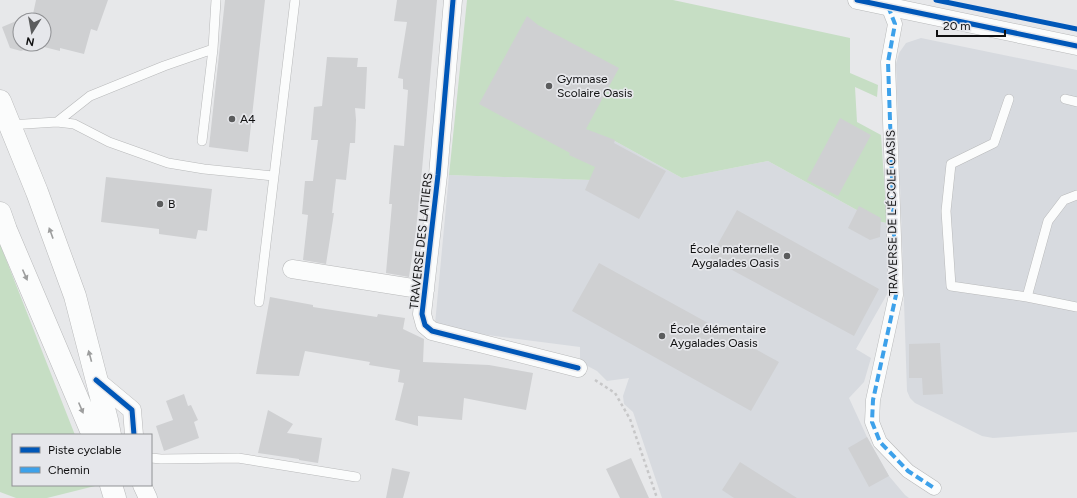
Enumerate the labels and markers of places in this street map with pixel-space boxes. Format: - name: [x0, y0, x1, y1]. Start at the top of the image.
- place label: Gymnase Scolaire Oasis: [557, 72, 633, 100]
- marker: Gymnase Scolaire Oasis: [544, 81, 554, 91]
- place label: A4: [240, 112, 256, 126]
- marker: A4: [227, 114, 237, 124]
- place label: B: [168, 197, 175, 211]
- marker: B: [155, 199, 165, 209]
- place label: École maternelle Aygalades Oasis: [690, 242, 779, 270]
- marker: École maternelle Aygalades Oasis: [782, 251, 792, 261]
- place label: École élémentaire Aygalades Oasis: [670, 322, 766, 350]
- marker: École élémentaire Aygalades Oasis: [657, 331, 667, 341]

